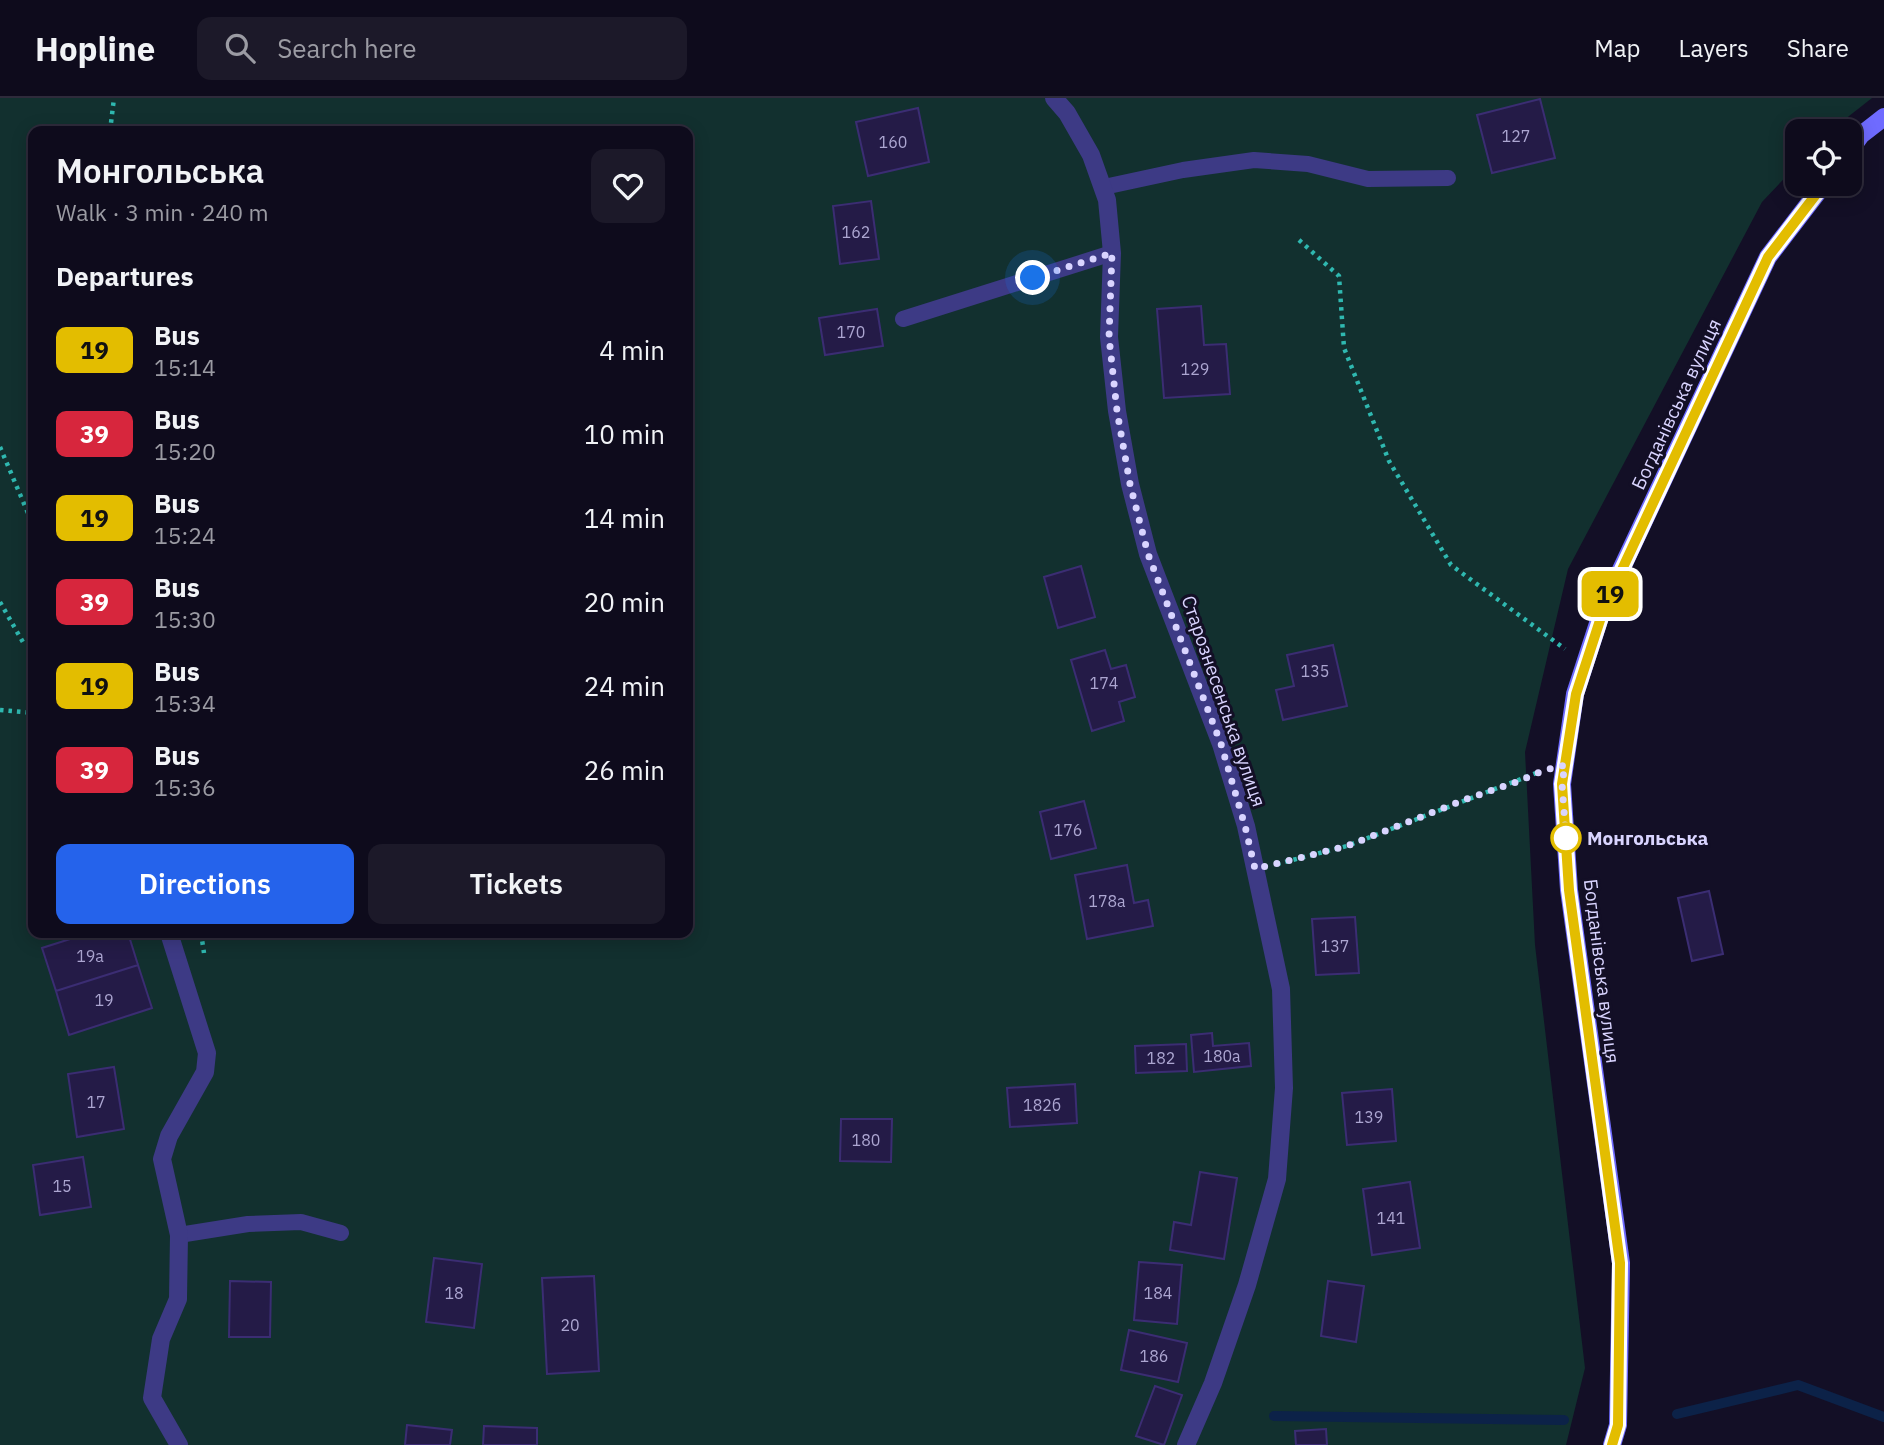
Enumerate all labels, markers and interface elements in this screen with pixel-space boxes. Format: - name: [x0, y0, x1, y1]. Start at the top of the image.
- search box: [197, 17, 687, 80]
- text: Hopline: [35, 27, 155, 70]
- icon: search: [221, 29, 259, 67]
- text: Search here: [277, 31, 417, 65]
- text: Map: [1594, 32, 1641, 64]
- text: Layers: [1679, 32, 1749, 64]
- text: Share: [1787, 32, 1849, 64]
- map controls: [1785, 119, 1862, 196]
- button: locate: [1785, 119, 1862, 196]
- house number: 127: [1502, 126, 1530, 146]
- house number: 160: [879, 132, 907, 152]
- text: Монгольська: [56, 149, 264, 192]
- button: heart: [591, 149, 665, 223]
- text: Walk · 3 min · 240 m: [56, 197, 269, 227]
- house number: 162: [842, 222, 870, 242]
- text: Departures: [56, 259, 194, 293]
- your location: [1015, 260, 1050, 295]
- street label: Богданівська вулиця: [1626, 315, 1726, 493]
- text: Bus: [154, 318, 200, 352]
- house number: 170: [837, 322, 865, 342]
- text: 4 min: [599, 333, 665, 367]
- text: 19: [80, 334, 109, 366]
- text: 15:14: [154, 352, 216, 382]
- house number: 129: [1181, 359, 1209, 379]
- text: Bus: [154, 402, 200, 436]
- text: 10 min: [584, 417, 665, 451]
- text: 39: [80, 418, 109, 450]
- text: 15:20: [154, 436, 216, 466]
- text: Bus: [154, 486, 200, 520]
- text: 14 min: [584, 501, 665, 535]
- text: 19: [80, 502, 109, 534]
- text: 15:24: [154, 520, 216, 550]
- text: Bus: [154, 570, 200, 604]
- line badge: 19: [1578, 571, 1642, 617]
- text: 19: [1596, 578, 1624, 610]
- text: 20 min: [584, 585, 665, 619]
- text: 39: [80, 586, 109, 618]
- street label: Старознесенська вулиця: [1177, 592, 1271, 810]
- text: 15:30: [154, 604, 216, 634]
- text: Bus: [154, 654, 200, 688]
- house number: 135: [1301, 661, 1329, 681]
- text: 24 min: [584, 669, 665, 703]
- text: 19: [80, 670, 109, 702]
- house number: 174: [1090, 673, 1118, 693]
- text: 15:34: [154, 688, 216, 718]
- text: Bus: [154, 738, 200, 772]
- text: 26 min: [584, 753, 665, 787]
- text: 39: [80, 754, 109, 786]
- text: 15:36: [154, 772, 216, 802]
- house number: 176: [1054, 820, 1082, 840]
- marker: Монгольська: [1551, 823, 1581, 853]
- place label: Монгольська: [1587, 826, 1709, 850]
- button: Directions: [56, 844, 354, 924]
- button: Tickets: [368, 844, 665, 924]
- street label: Богданівська вулиця: [1579, 877, 1625, 1065]
- house number: 178а: [1088, 891, 1126, 911]
- house number: 137: [1321, 936, 1349, 956]
- house number: 19а: [76, 946, 104, 966]
- house number: 19: [94, 990, 114, 1010]
- house number: 180а: [1203, 1046, 1241, 1066]
- house number: 182: [1147, 1048, 1175, 1068]
- house number: 17: [86, 1092, 106, 1112]
- house number: 182б: [1023, 1095, 1061, 1115]
- house number: 139: [1355, 1107, 1383, 1127]
- house number: 180: [852, 1130, 880, 1150]
- house number: 15: [52, 1176, 72, 1196]
- house number: 141: [1377, 1208, 1405, 1228]
- house number: 18: [444, 1283, 464, 1303]
- house number: 184: [1144, 1283, 1172, 1303]
- house number: 20: [560, 1315, 580, 1335]
- house number: 186: [1140, 1346, 1168, 1366]

